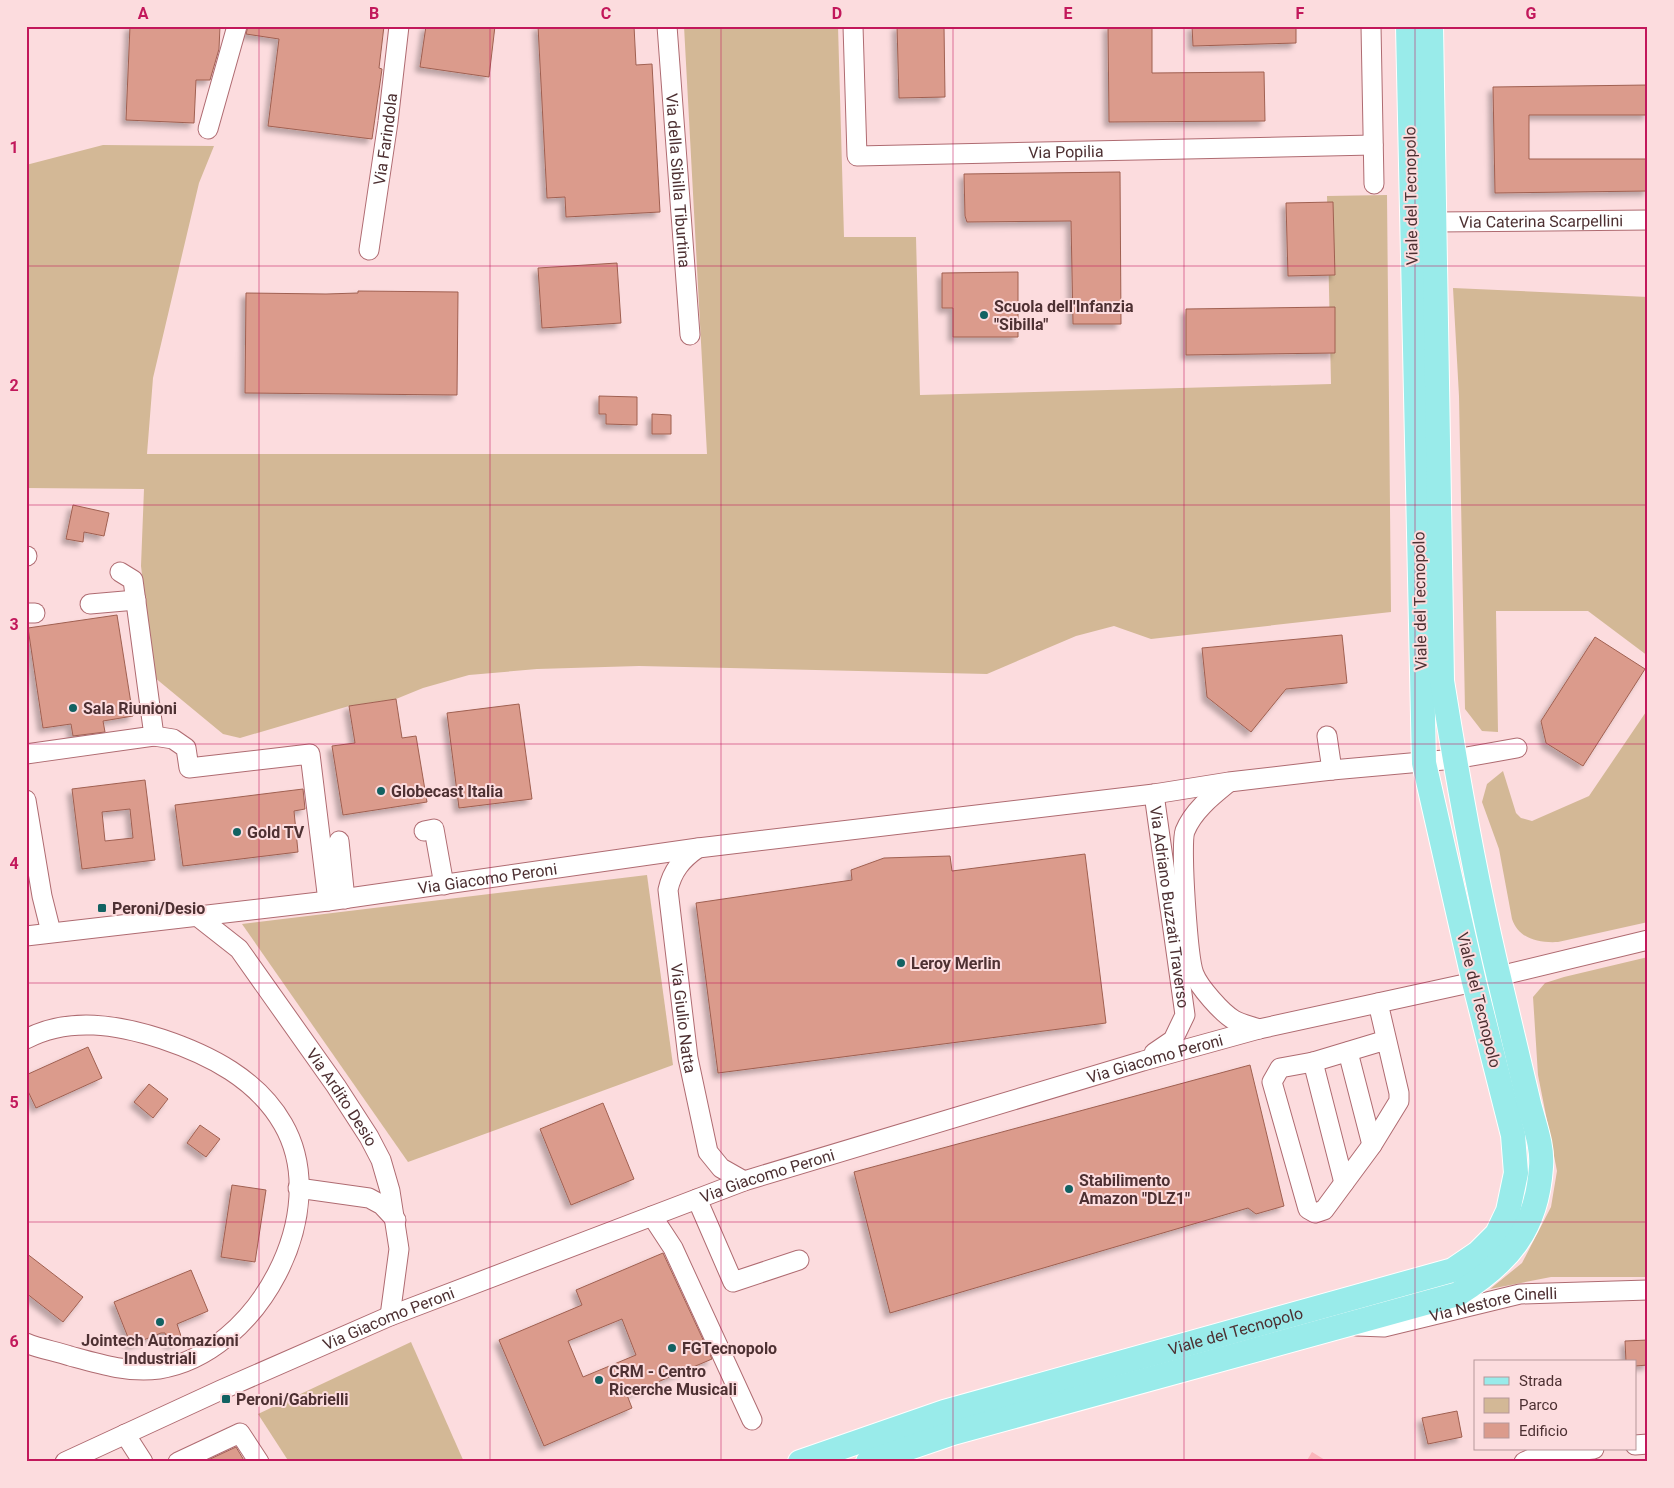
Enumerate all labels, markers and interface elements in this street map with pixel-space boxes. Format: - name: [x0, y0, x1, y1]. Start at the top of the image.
- text: A: [138, 4, 149, 23]
- text: B: [369, 4, 379, 23]
- text: C: [601, 4, 611, 23]
- text: D: [832, 4, 842, 23]
- text: E: [1064, 4, 1073, 23]
- text: F: [1296, 4, 1305, 23]
- text: G: [1526, 4, 1537, 23]
- street label: Via Farindola: [369, 92, 401, 187]
- street label: Via della Sibilla Tiburtina: [663, 93, 694, 268]
- street label: Viale del Tecnopolo: [1400, 126, 1422, 266]
- text: 1: [9, 138, 19, 157]
- street label: Via Popilia: [1028, 141, 1104, 162]
- street label: Via Caterina Scarpellini: [1459, 211, 1623, 231]
- place label: Scuola dell'Infanzia "Sibilla": [994, 297, 1134, 334]
- marker: Scuola dell'Infanzia "Sibilla": [978, 309, 990, 321]
- text: 2: [9, 376, 19, 395]
- street label: Viale del Tecnopolo: [1409, 531, 1431, 671]
- text: 3: [9, 615, 19, 634]
- place label: Sala Riunioni: [83, 699, 177, 718]
- marker: Sala Riunioni: [67, 702, 79, 714]
- place label: Globecast Italia: [391, 782, 503, 801]
- marker: Globecast Italia: [375, 785, 387, 797]
- street label: Via Adriano Buzzati Traverso: [1146, 805, 1193, 1009]
- place label: Gold TV: [247, 823, 305, 842]
- marker: Gold TV: [231, 826, 243, 838]
- text: 4: [9, 854, 19, 873]
- street label: Via Giacomo Peroni: [416, 859, 558, 898]
- place label: Peroni/Desio: [112, 899, 205, 918]
- marker: Peroni/Desio: [96, 902, 108, 914]
- street label: Viale del Tecnopolo: [1453, 930, 1505, 1070]
- place label: Leroy Merlin: [911, 954, 1001, 973]
- marker: Leroy Merlin: [895, 957, 907, 969]
- street label: Via Giulio Natta: [667, 962, 700, 1075]
- street label: Via Giacomo Peroni: [1085, 1030, 1225, 1087]
- street label: Via Ardito Desio: [303, 1044, 382, 1149]
- text: 5: [9, 1093, 19, 1112]
- street label: Via Giacomo Peroni: [697, 1145, 837, 1206]
- place label: Stabilimento Amazon "DLZ1": [1079, 1171, 1190, 1208]
- marker: Stabilimento Amazon "DLZ1": [1063, 1183, 1075, 1195]
- street label: Via Giacomo Peroni: [320, 1283, 457, 1354]
- street label: Via Nestore Cinelli: [1427, 1283, 1557, 1325]
- street label: Viale del Tecnopolo: [1166, 1303, 1305, 1359]
- marker: Jointech Automazioni Industriali: [154, 1316, 166, 1328]
- place label: Jointech Automazioni Industriali: [81, 1331, 239, 1368]
- text: 6: [9, 1332, 19, 1351]
- place label: FGTecnopolo: [682, 1339, 777, 1358]
- marker: FGTecnopolo: [666, 1342, 678, 1354]
- legend: [1474, 1360, 1636, 1450]
- place label: CRM - Centro Ricerche Musicali: [609, 1362, 737, 1399]
- text: Strada: [1519, 1372, 1562, 1390]
- marker: CRM - Centro Ricerche Musicali: [593, 1374, 605, 1386]
- place label: Peroni/Gabrielli: [236, 1390, 349, 1409]
- marker: Peroni/Gabrielli: [220, 1393, 232, 1405]
- text: Parco: [1519, 1396, 1558, 1414]
- text: Edificio: [1519, 1422, 1568, 1440]

